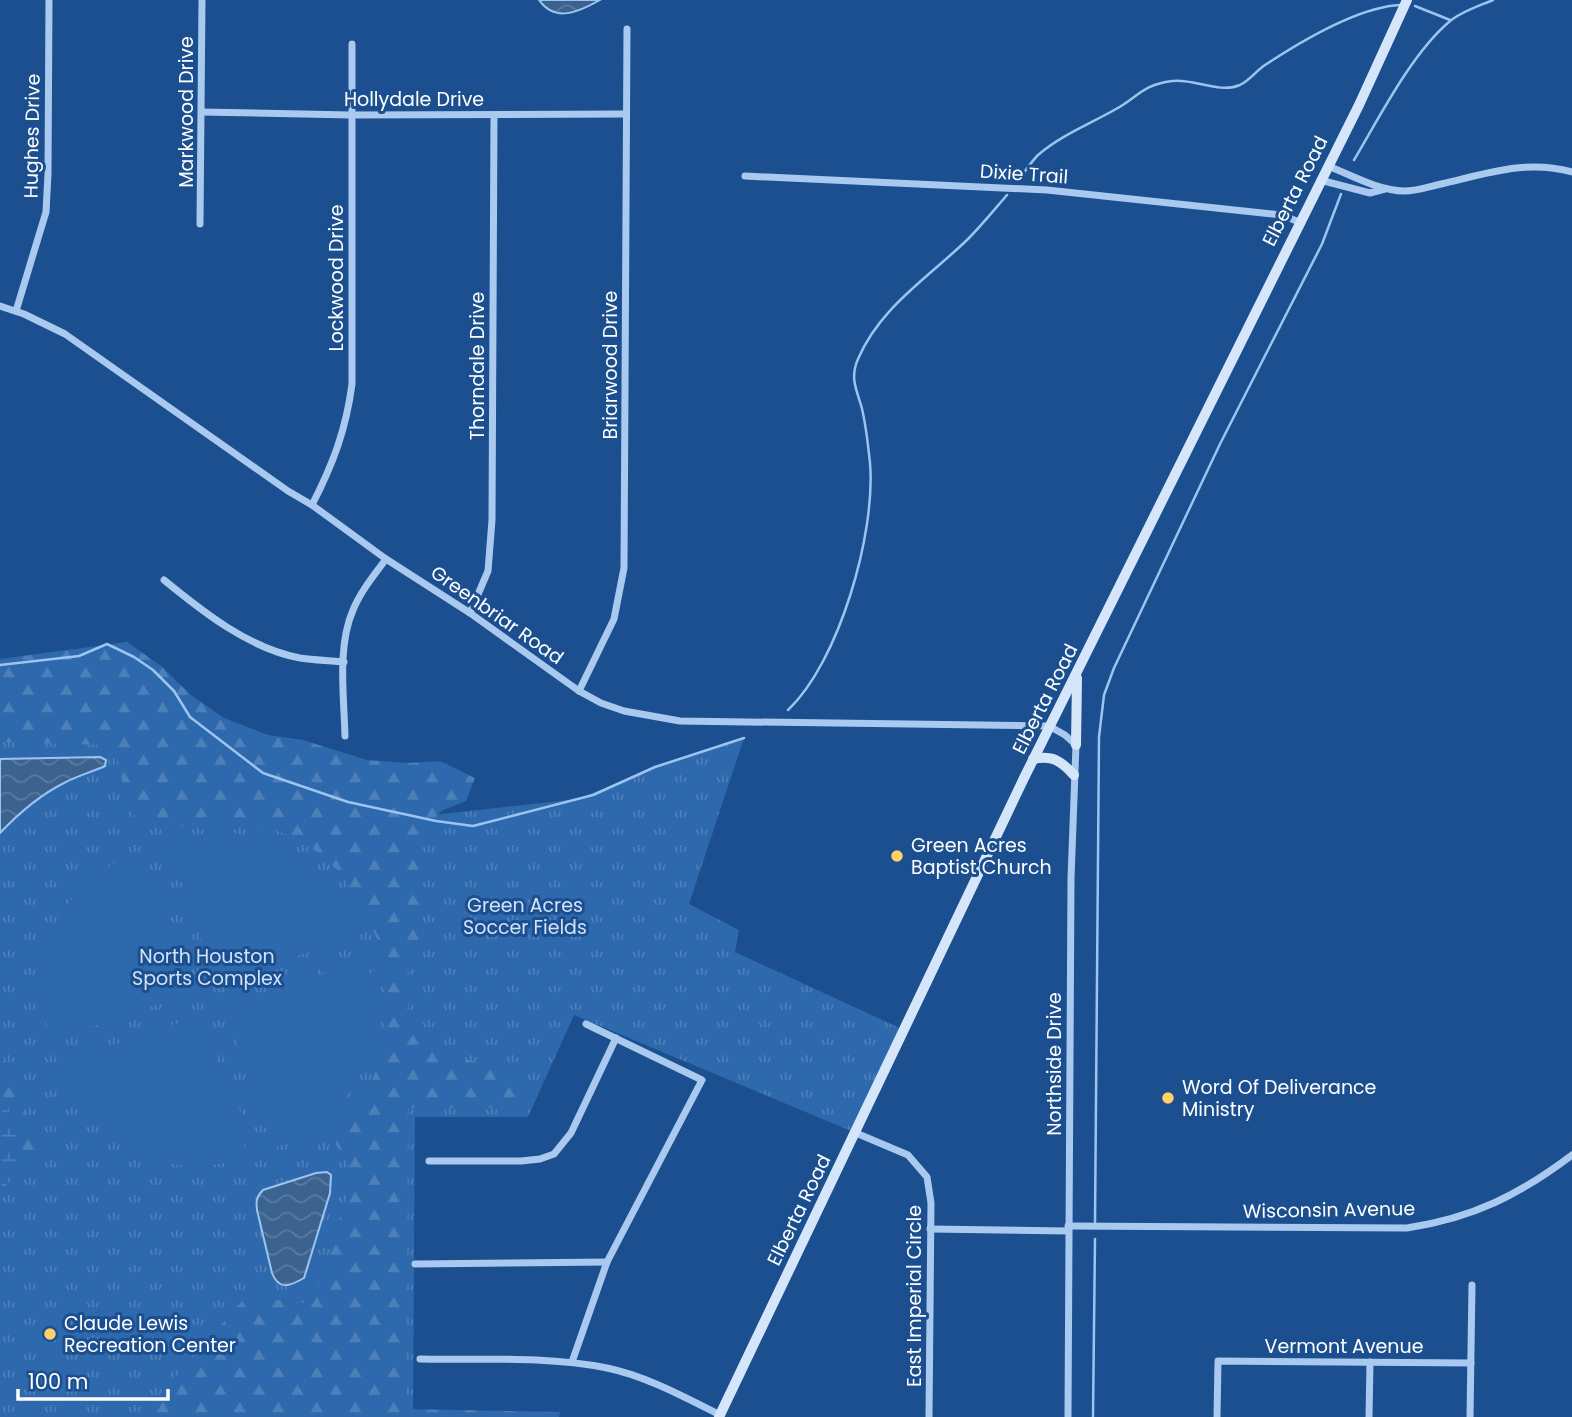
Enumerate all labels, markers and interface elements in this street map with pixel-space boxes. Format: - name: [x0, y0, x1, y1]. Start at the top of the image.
- street label: Markwood Drive: [173, 36, 200, 188]
- street label: Hughes Drive: [17, 73, 47, 199]
- street label: Hollydale Drive: [344, 86, 484, 113]
- street label: Elberta Road: [1256, 131, 1334, 251]
- street label: Dixie Trail: [979, 157, 1069, 191]
- street label: Lockwood Drive: [323, 204, 350, 352]
- street label: Briarwood Drive: [597, 291, 624, 439]
- street label: Thorndale Drive: [464, 292, 491, 440]
- street label: Greenbriar Road: [425, 559, 569, 671]
- street label: Elberta Road: [1006, 639, 1084, 759]
- place label: Green Acres Baptist Church: [911, 832, 1052, 881]
- marker: Green Acres Baptist Church: [889, 848, 905, 864]
- park label: Green Acres Soccer Fields: [463, 892, 587, 941]
- park label: North Houston Sports Complex: [132, 943, 282, 992]
- street label: Northside Drive: [1041, 992, 1068, 1136]
- place label: Word Of Deliverance Ministry: [1182, 1074, 1376, 1123]
- marker: Word Of Deliverance Ministry: [1160, 1090, 1176, 1106]
- street label: Elberta Road: [760, 1150, 838, 1270]
- street label: Wisconsin Avenue: [1243, 1195, 1415, 1225]
- street label: East Imperial Circle: [901, 1205, 928, 1387]
- place label: Claude Lewis Recreation Center: [64, 1310, 236, 1359]
- marker: Claude Lewis Recreation Center: [42, 1326, 58, 1342]
- street label: Vermont Avenue: [1265, 1333, 1423, 1360]
- scale bar: [18, 1358, 168, 1402]
- text: 100 m: [28, 1367, 88, 1396]

